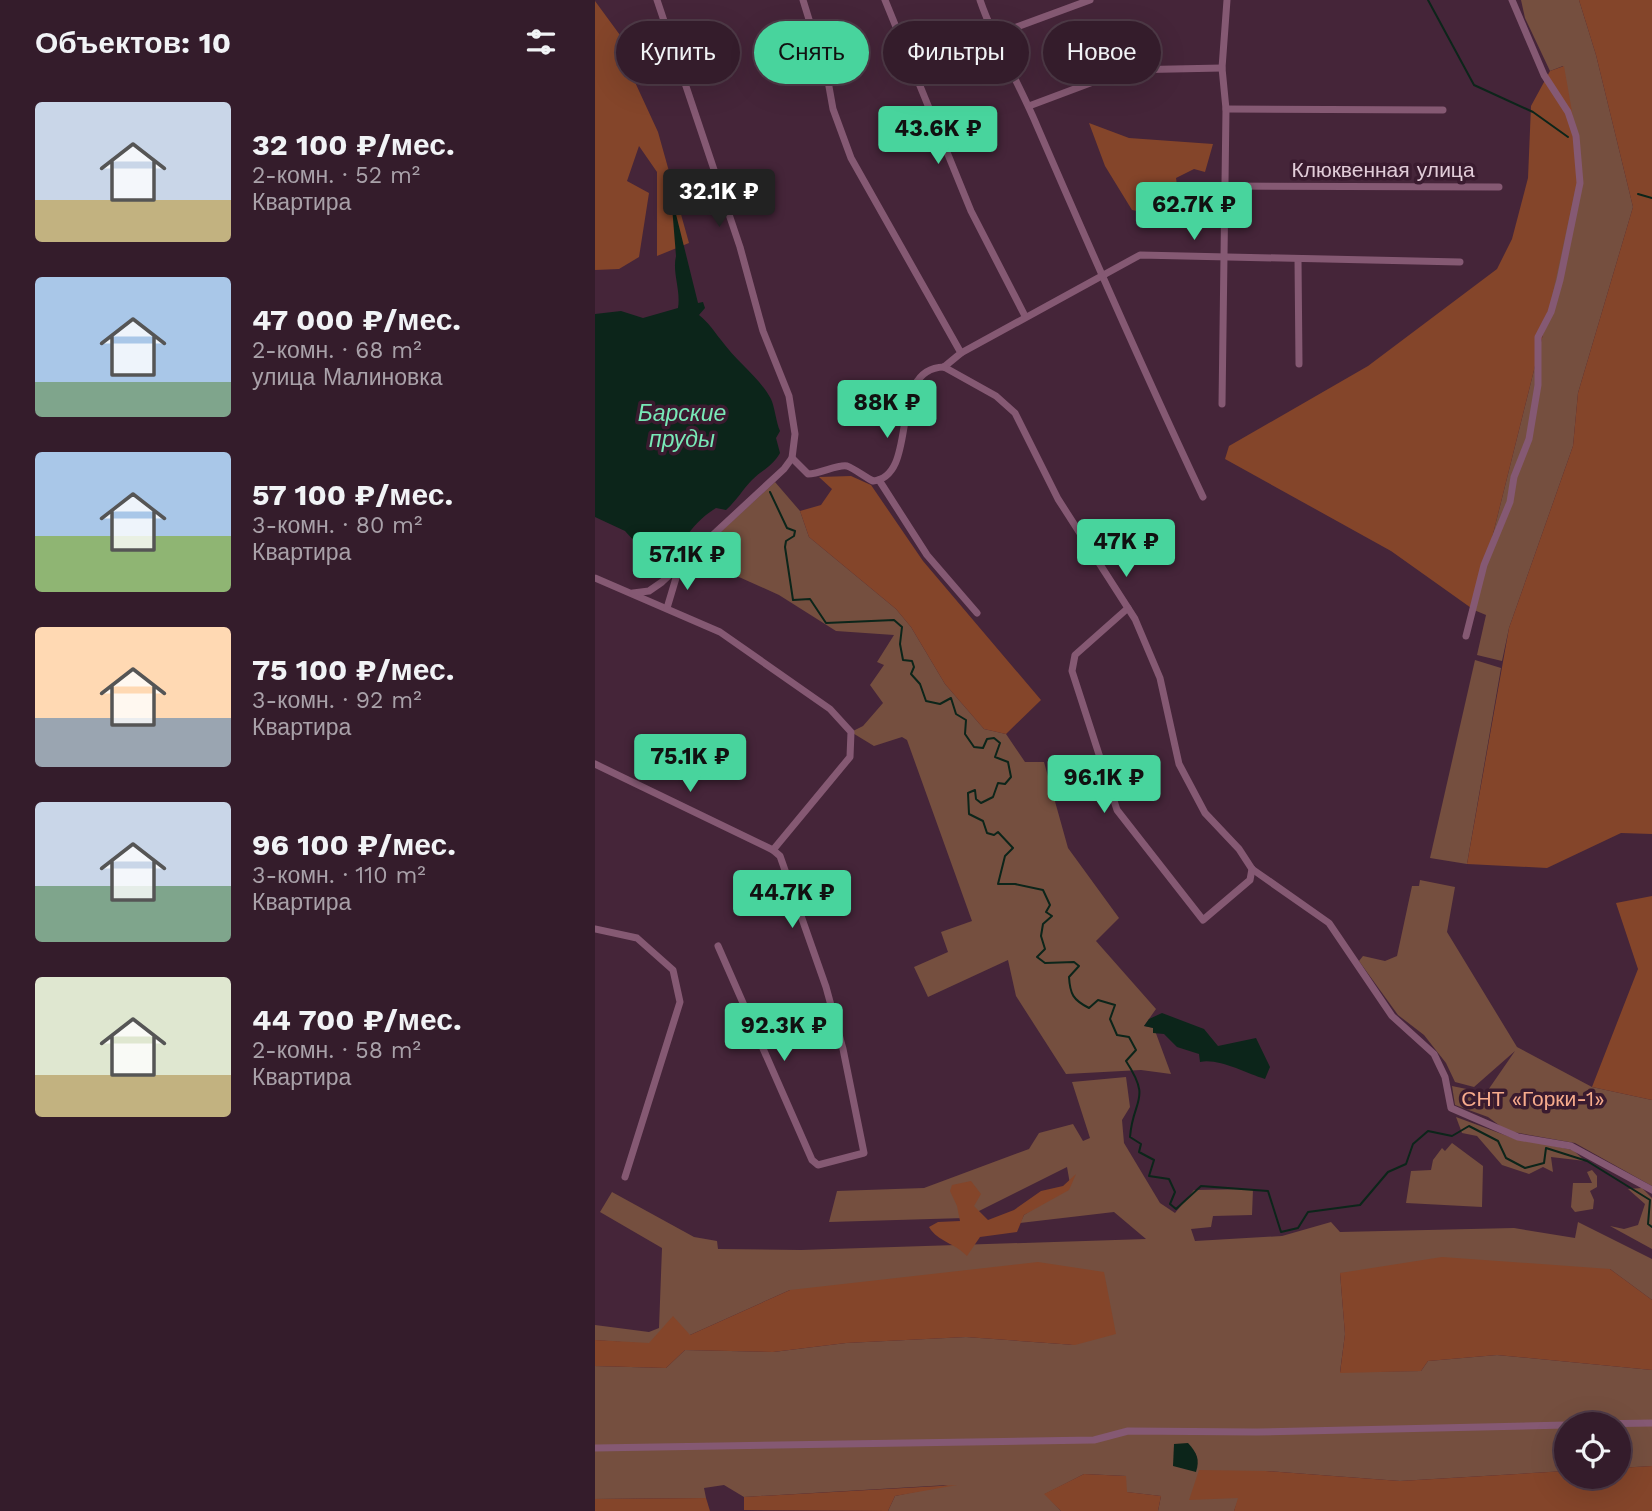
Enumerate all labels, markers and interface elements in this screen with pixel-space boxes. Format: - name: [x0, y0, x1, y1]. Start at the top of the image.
- chip: Купить: [616, 21, 740, 84]
- chip: Снять: [754, 21, 869, 84]
- chip: Фильтры: [883, 21, 1029, 84]
- chip: Новое: [1043, 21, 1161, 84]
- icon: filters: [522, 23, 560, 61]
- text: Объектов: 10: [35, 25, 231, 60]
- pin: 43.6K ₽: [873, 106, 1003, 166]
- text: 43.6K ₽: [894, 115, 982, 142]
- text: 32 100 ₽/мес.: [252, 127, 455, 162]
- icon: home: [91, 130, 175, 214]
- street label: Клюквенная улица: [1291, 157, 1475, 182]
- text: 2-комн. · 52 m²: [252, 162, 420, 189]
- pin: 32.1K ₽: [654, 170, 784, 229]
- text: 32.1K ₽: [679, 178, 759, 205]
- pin: 62.7K ₽: [1129, 182, 1259, 242]
- text: Квартира: [252, 189, 351, 216]
- text: 62.7K ₽: [1152, 191, 1236, 218]
- text: 47 000 ₽/мес.: [252, 302, 461, 337]
- icon: home: [91, 305, 175, 389]
- text: 2-комн. · 68 m²: [252, 337, 422, 364]
- text: улица Малиновка: [252, 364, 443, 391]
- pin: 88K ₽: [838, 380, 936, 440]
- text: 88K ₽: [853, 389, 921, 416]
- water label: Барские пруды: [638, 400, 726, 453]
- text: 57 100 ₽/мес.: [252, 477, 453, 512]
- icon: home: [91, 480, 175, 564]
- text: 3-комн. · 80 m²: [252, 512, 422, 539]
- pin: 47K ₽: [1077, 520, 1175, 579]
- text: 47K ₽: [1093, 528, 1159, 555]
- pin: 57.1K ₽: [622, 532, 752, 592]
- text: Квартира: [252, 539, 351, 566]
- text: 57.1K ₽: [649, 541, 725, 568]
- text: 75 100 ₽/мес.: [252, 652, 454, 687]
- icon: home: [91, 655, 175, 739]
- text: 3-комн. · 92 m²: [252, 687, 422, 714]
- text: Квартира: [252, 714, 351, 741]
- pin: 75.1K ₽: [625, 734, 755, 794]
- text: 75.1K ₽: [650, 743, 730, 770]
- pin: 96.1K ₽: [1039, 756, 1169, 815]
- text: 96.1K ₽: [1064, 764, 1144, 791]
- text: 96 100 ₽/мес.: [252, 827, 456, 862]
- icon: home: [91, 830, 175, 914]
- text: 3-комн. · 110 m²: [252, 862, 426, 889]
- pin: 44.7K ₽: [727, 870, 857, 930]
- text: 44.7K ₽: [749, 879, 835, 906]
- text: Квартира: [252, 889, 351, 916]
- text: 44 700 ₽/мес.: [252, 1002, 462, 1037]
- pin: 92.3K ₽: [719, 1004, 849, 1063]
- icon: home: [91, 1005, 175, 1089]
- text: 92.3K ₽: [741, 1012, 827, 1039]
- text: 2-комн. · 58 m²: [252, 1037, 421, 1064]
- text: Квартира: [252, 1064, 351, 1091]
- park label: СНТ «Горки-1»: [1461, 1086, 1605, 1111]
- map controls: [1554, 1412, 1631, 1489]
- button: locate: [1554, 1412, 1631, 1489]

